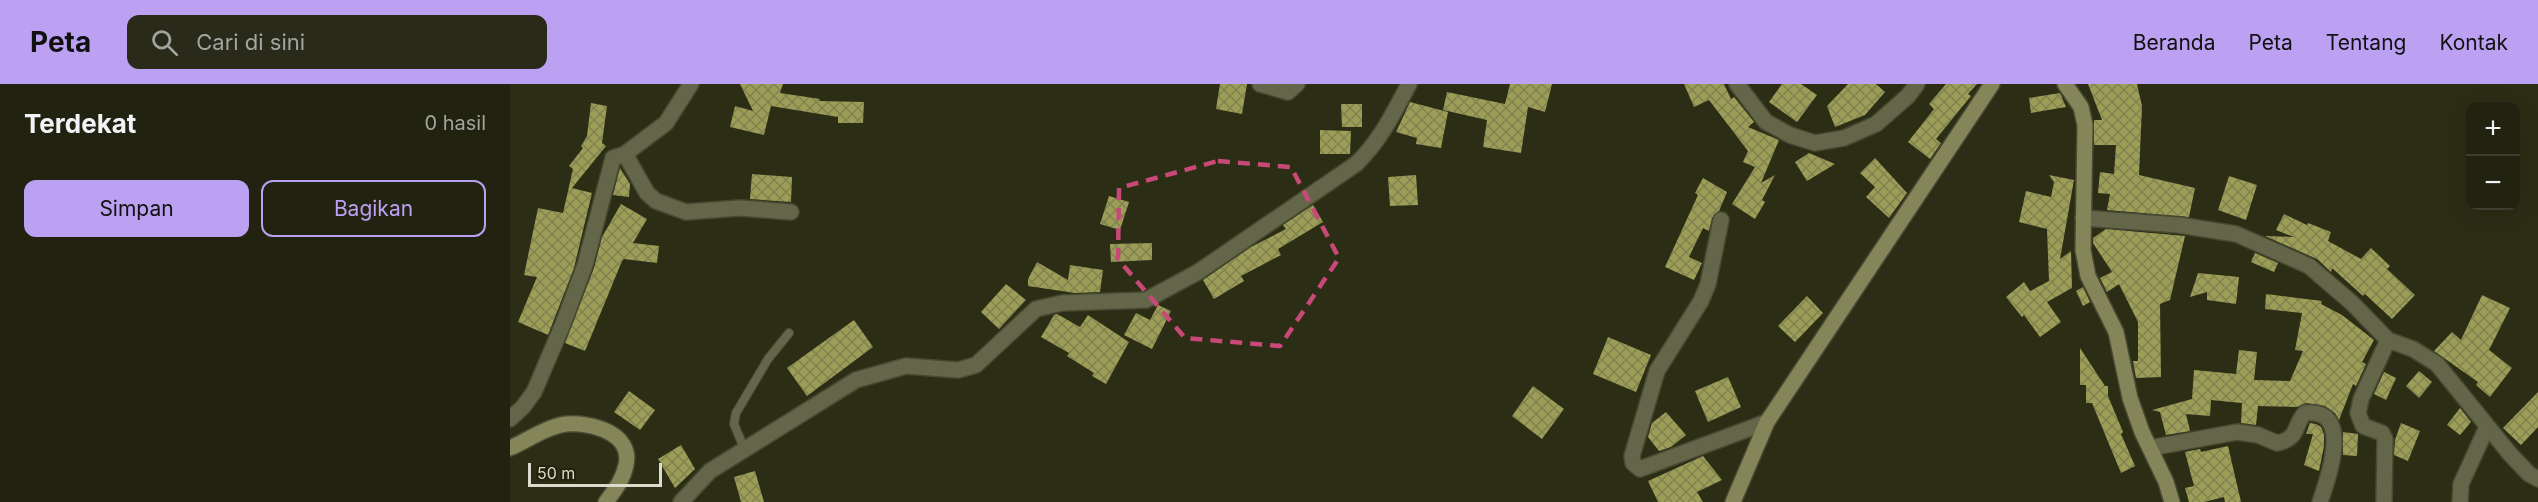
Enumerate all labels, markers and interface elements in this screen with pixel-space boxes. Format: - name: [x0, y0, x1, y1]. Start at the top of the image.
- search box: [127, 15, 547, 69]
- text: Peta: [30, 25, 91, 59]
- icon: search: [148, 26, 181, 59]
- text: Cari di sini: [196, 29, 305, 55]
- text: Beranda: [2133, 30, 2215, 55]
- text: Peta: [2248, 30, 2293, 55]
- text: Tentang: [2326, 30, 2406, 55]
- text: Kontak: [2439, 30, 2508, 55]
- map controls: [2466, 102, 2520, 210]
- button: +: [2466, 102, 2520, 156]
- text: Terdekat: [24, 108, 136, 139]
- text: 0 hasil: [424, 111, 486, 135]
- button: −: [2466, 156, 2520, 210]
- button: Simpan: [24, 180, 249, 237]
- button: Bagikan: [261, 180, 486, 237]
- scale bar: [528, 460, 662, 488]
- text: 50 m: [537, 463, 575, 483]

